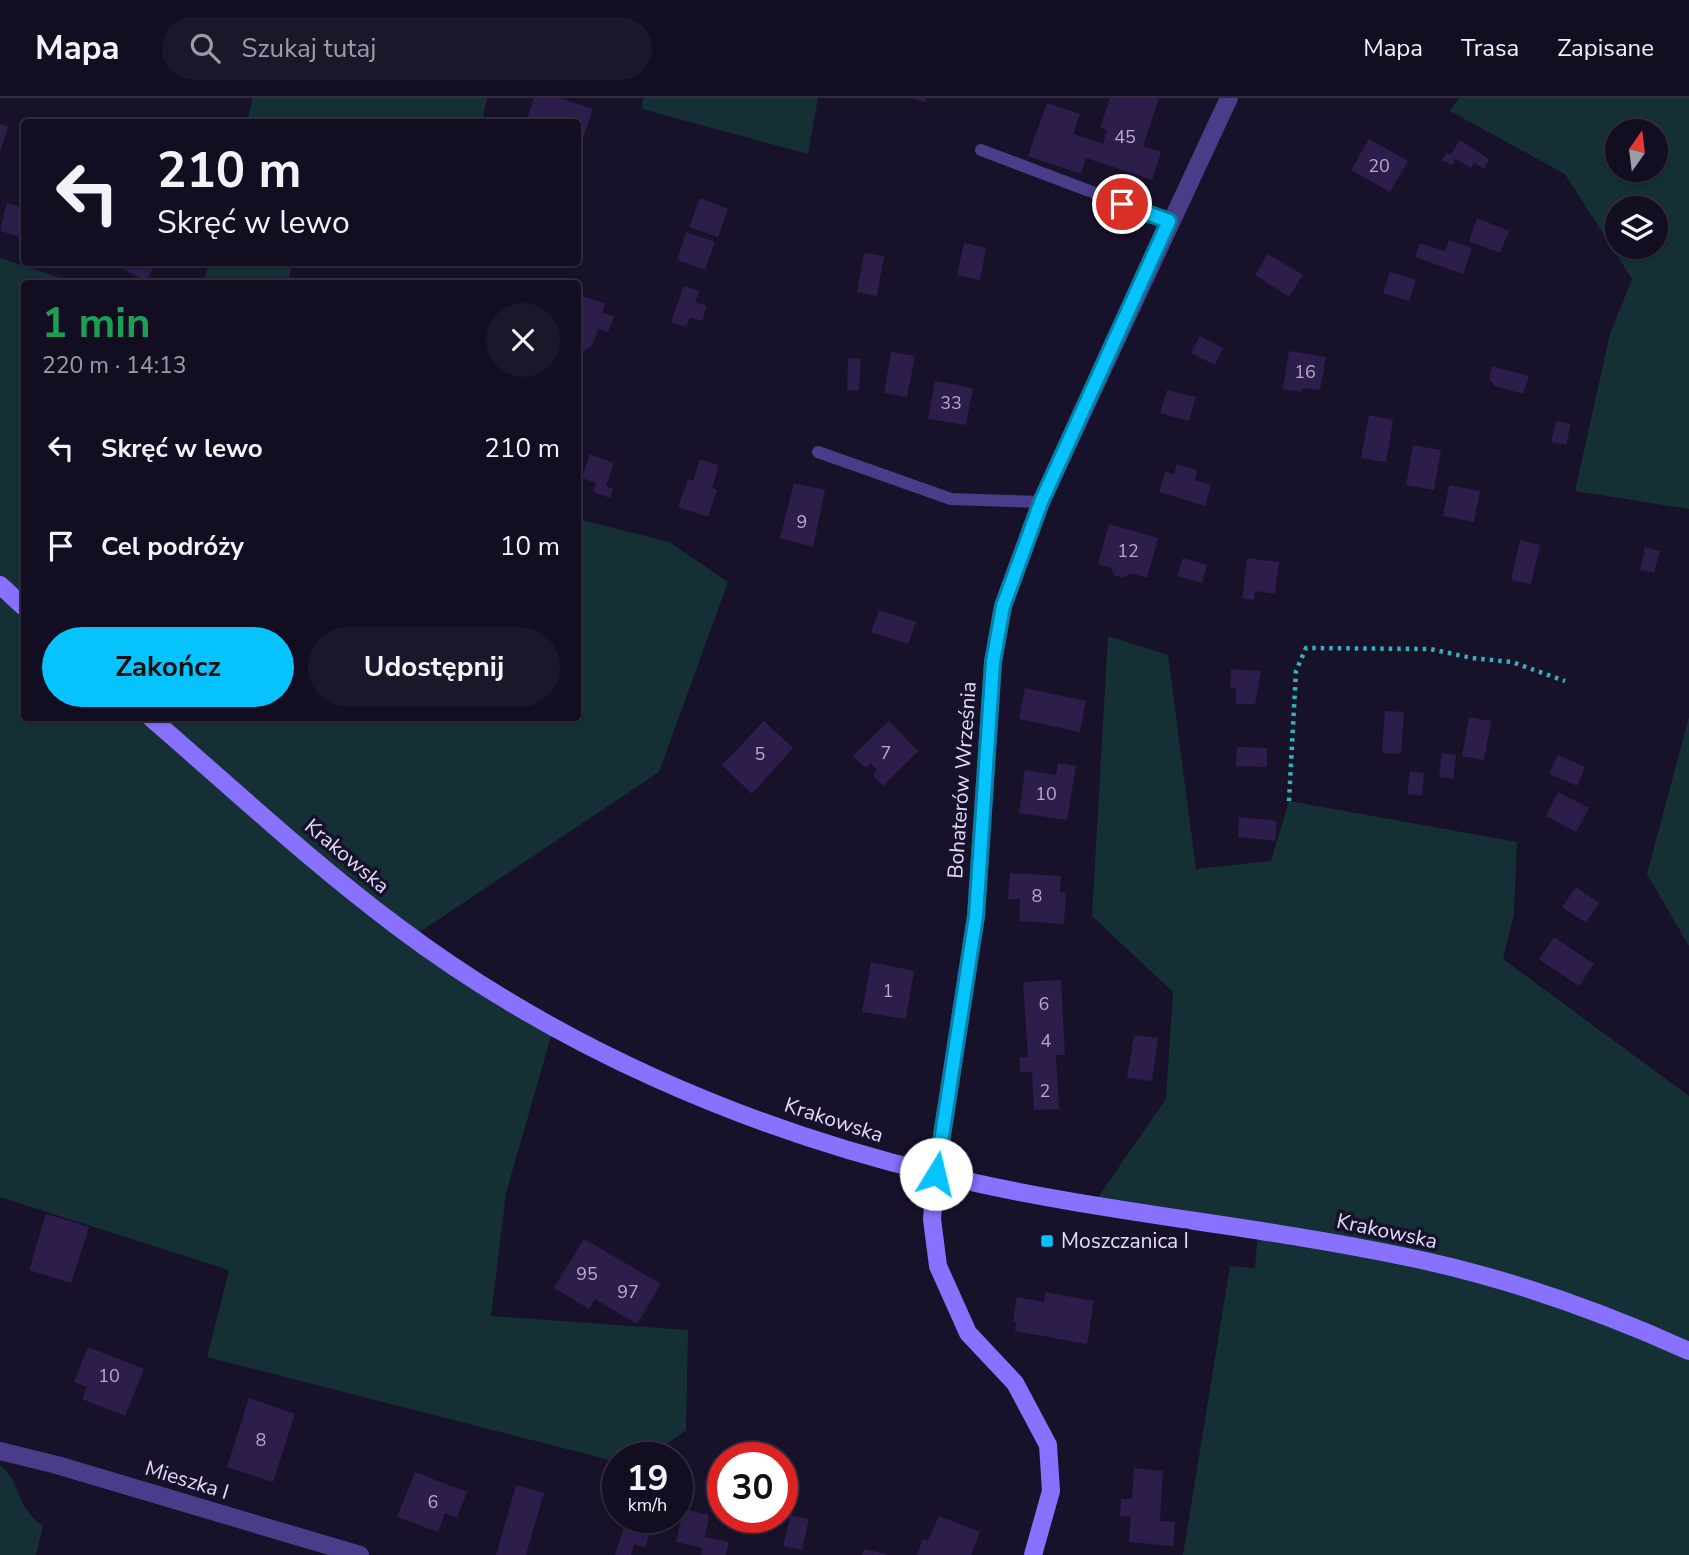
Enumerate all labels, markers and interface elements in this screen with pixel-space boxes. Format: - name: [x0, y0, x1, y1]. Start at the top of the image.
- search box: [162, 17, 652, 80]
- text: Mapa: [35, 26, 120, 71]
- icon: search: [186, 29, 224, 67]
- text: Szukaj tutaj: [242, 31, 376, 66]
- text: Mapa: [1363, 32, 1423, 64]
- text: Trasa: [1461, 32, 1519, 64]
- text: Zapisane: [1557, 32, 1654, 64]
- north arrow: [1605, 119, 1668, 182]
- map controls: [1605, 119, 1668, 259]
- house number: 45: [1114, 125, 1136, 149]
- text: 210 m: [157, 137, 301, 204]
- icon: left: [42, 147, 133, 238]
- house number: 20: [1368, 154, 1390, 178]
- pin: [1092, 174, 1152, 234]
- icon: arrive: [1103, 185, 1141, 223]
- button: layers: [1605, 196, 1668, 259]
- text: Skręć w lewo: [157, 201, 350, 244]
- text: 1 min: [42, 295, 151, 352]
- button: close: [486, 303, 560, 377]
- text: 220 m · 14:13: [42, 350, 187, 381]
- house number: 16: [1294, 360, 1316, 384]
- house number: 33: [940, 391, 962, 415]
- icon: left: [42, 429, 80, 467]
- text: Skręć w lewo: [101, 431, 263, 466]
- text: 210 m: [484, 431, 560, 466]
- house number: 9: [797, 510, 807, 534]
- icon: arrive: [42, 527, 80, 565]
- text: Cel podróży: [101, 529, 244, 564]
- text: 10 m: [500, 529, 560, 564]
- house number: 12: [1117, 539, 1139, 563]
- button: Zakończ: [42, 627, 294, 707]
- button: Udostępnij: [308, 627, 560, 707]
- street label: Bohaterów Września: [941, 680, 983, 880]
- house number: 7: [881, 741, 891, 765]
- house number: 5: [755, 742, 765, 766]
- house number: 10: [1035, 782, 1057, 806]
- street label: Krakowska: [299, 812, 395, 900]
- house number: 8: [1032, 884, 1042, 908]
- house number: 1: [883, 979, 893, 1003]
- house number: 6: [1039, 992, 1049, 1016]
- house number: 4: [1041, 1029, 1052, 1053]
- house number: 2: [1040, 1079, 1050, 1103]
- street label: Krakowska: [781, 1091, 887, 1149]
- position arrow: [899, 1137, 973, 1211]
- street label: Krakowska: [1334, 1207, 1440, 1255]
- place label: Moszczanica I: [1061, 1227, 1189, 1255]
- marker: Moszczanica I: [1039, 1233, 1055, 1249]
- house number: 95: [576, 1262, 598, 1286]
- house number: 97: [617, 1280, 639, 1304]
- house number: 10: [98, 1364, 120, 1388]
- house number: 8: [256, 1428, 266, 1452]
- speed limit sign: 30: [707, 1442, 798, 1533]
- street label: Mieszka I: [142, 1454, 232, 1506]
- text: 19: [626, 1455, 669, 1502]
- house number: 6: [428, 1490, 438, 1514]
- text: km/h: [628, 1493, 667, 1517]

